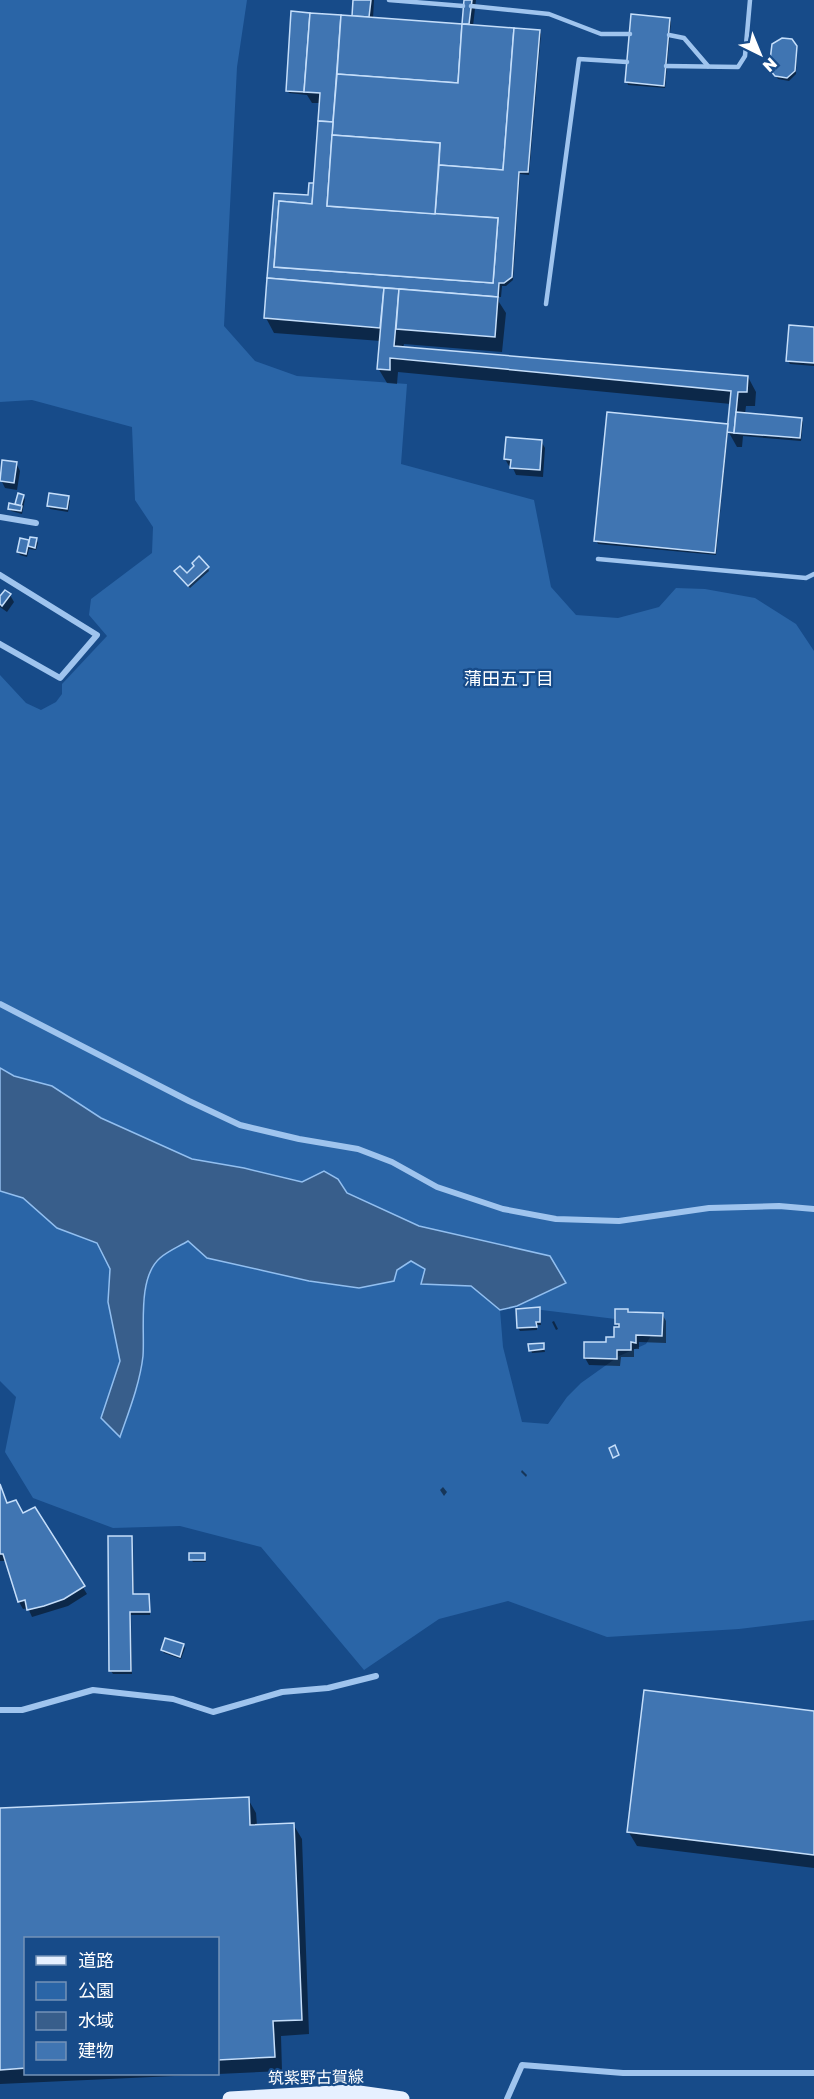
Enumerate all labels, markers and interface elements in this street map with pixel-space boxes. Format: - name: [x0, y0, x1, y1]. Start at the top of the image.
- north arrow: [730, 24, 790, 84]
- text: N: [759, 54, 782, 76]
- district label: 蒲田五丁目: [464, 667, 554, 689]
- legend: [24, 1937, 219, 2075]
- text: 道路: [78, 1949, 114, 1971]
- text: 公園: [78, 1979, 114, 2001]
- text: 水域: [78, 2009, 114, 2031]
- text: 建物: [78, 2039, 114, 2061]
- street label: 筑紫野古賀線: [268, 2066, 364, 2088]

